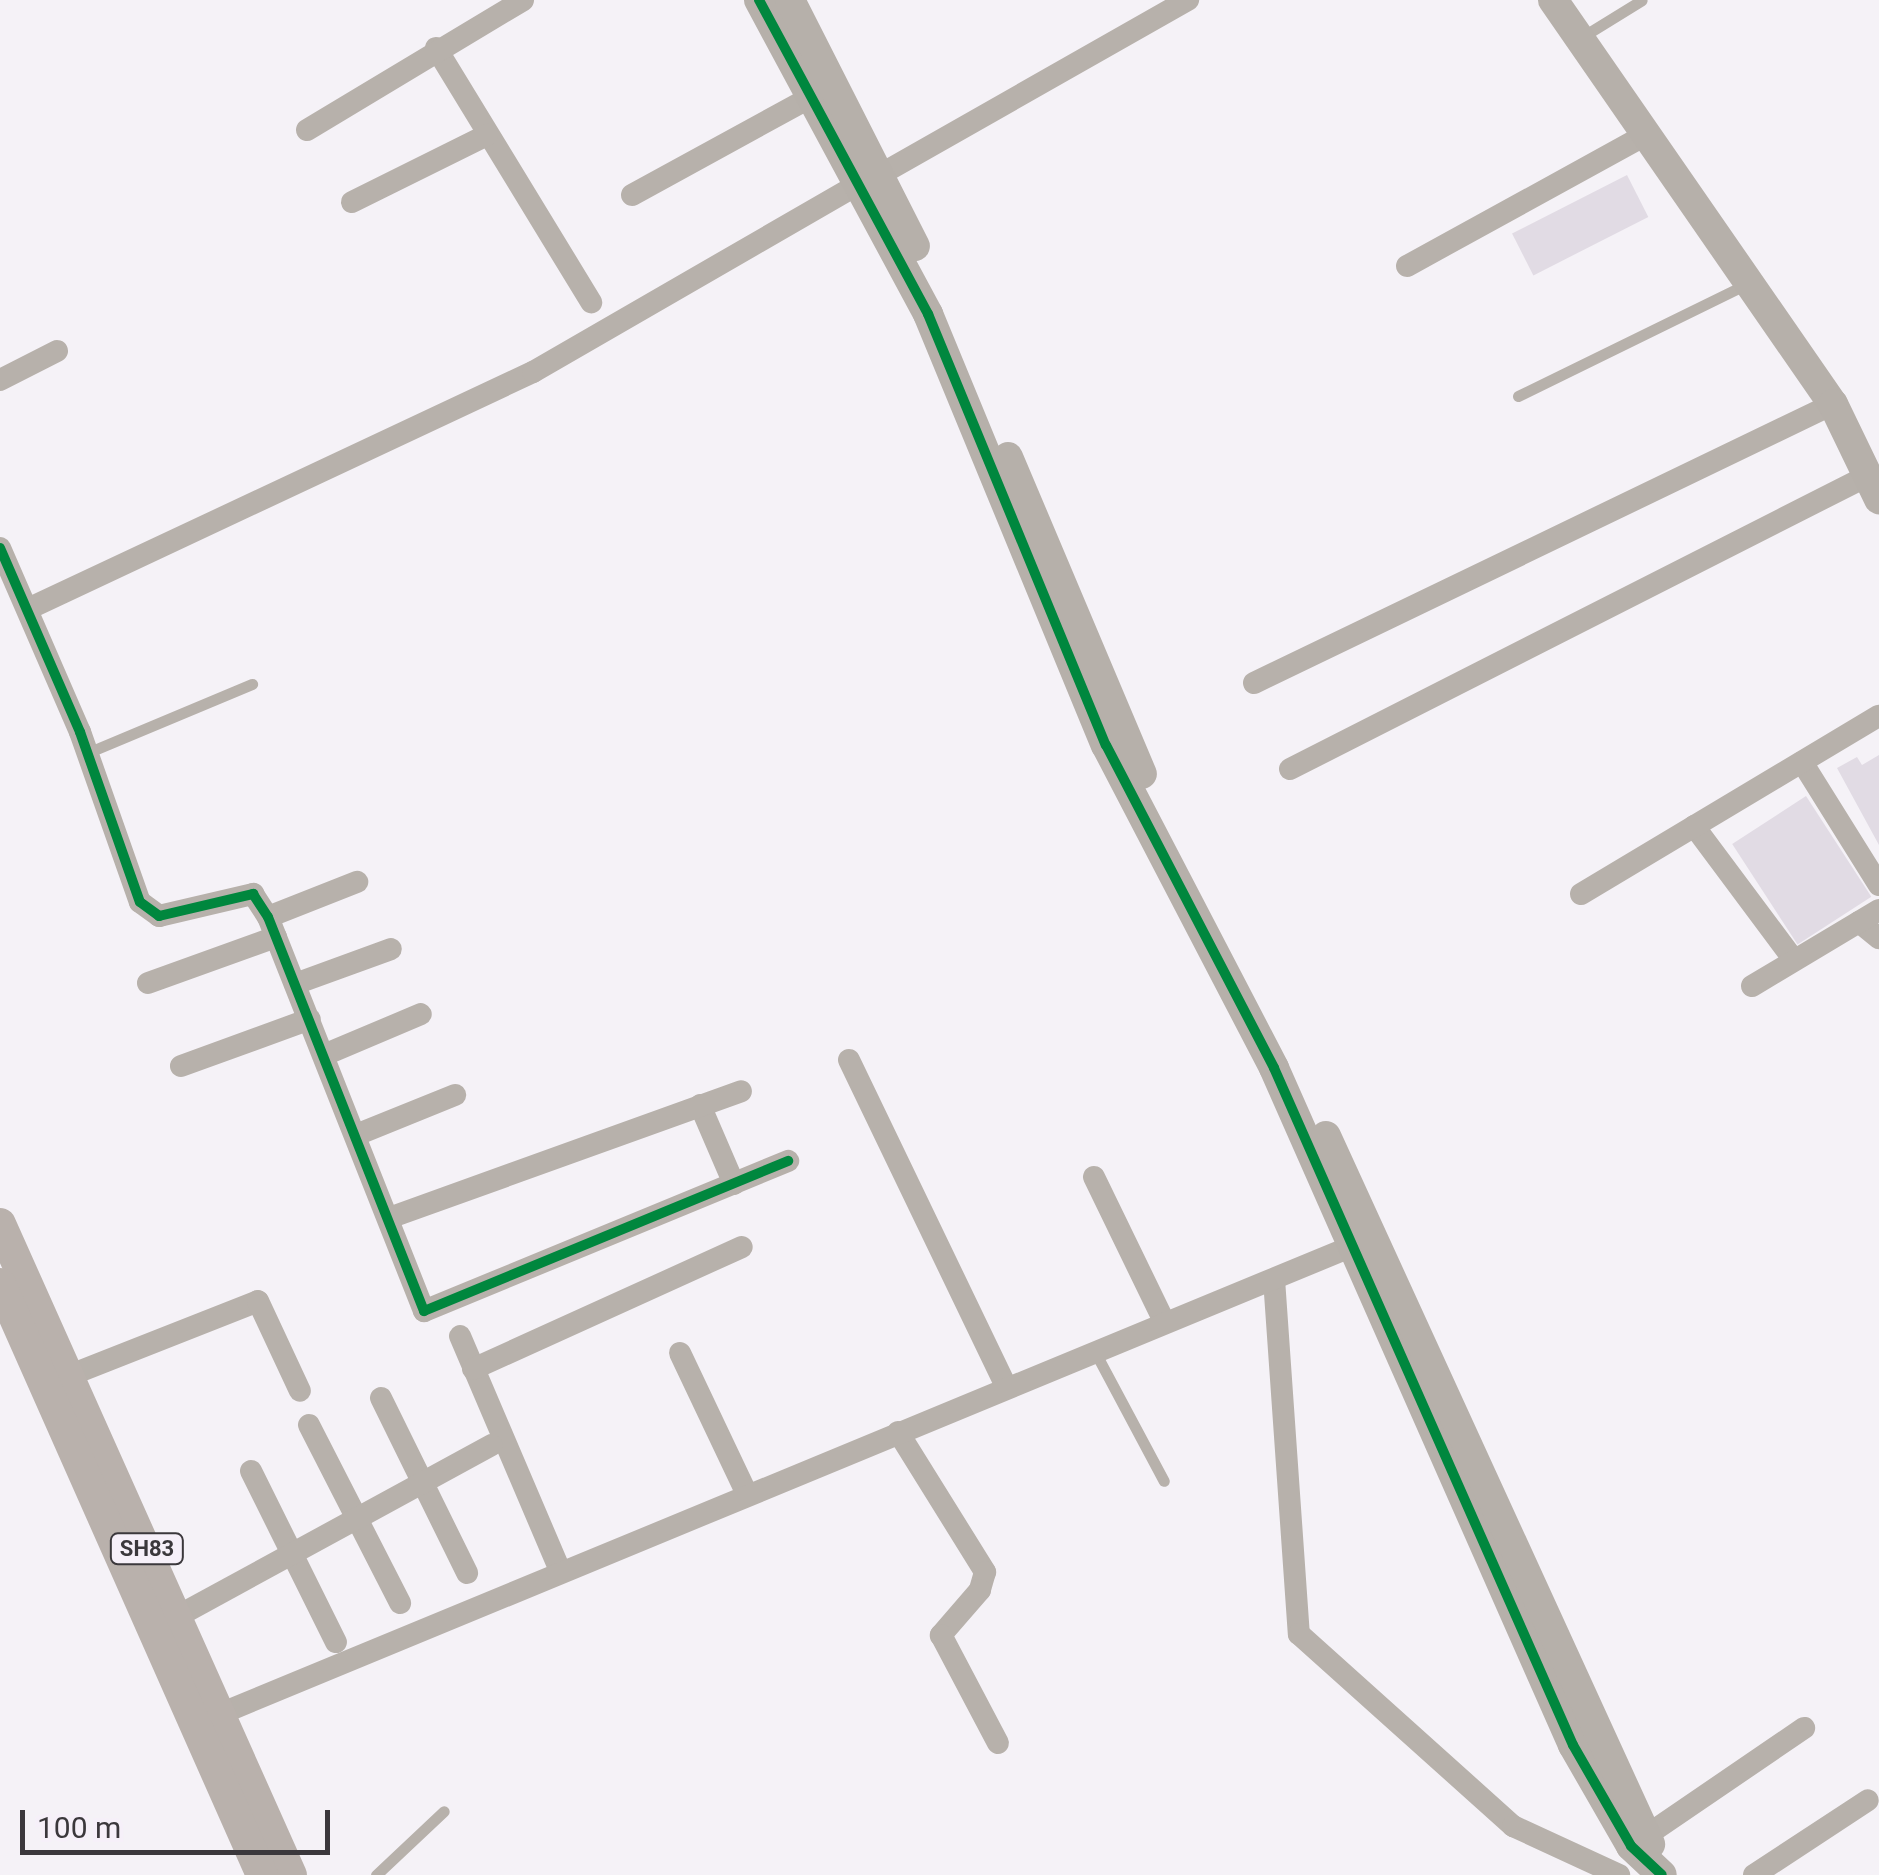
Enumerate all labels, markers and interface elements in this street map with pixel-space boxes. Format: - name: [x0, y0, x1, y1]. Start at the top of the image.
- road number: SH83: [110, 1532, 184, 1566]
- scale bar: [25, 1790, 335, 1852]
- text: 100 m: [37, 1810, 121, 1845]

